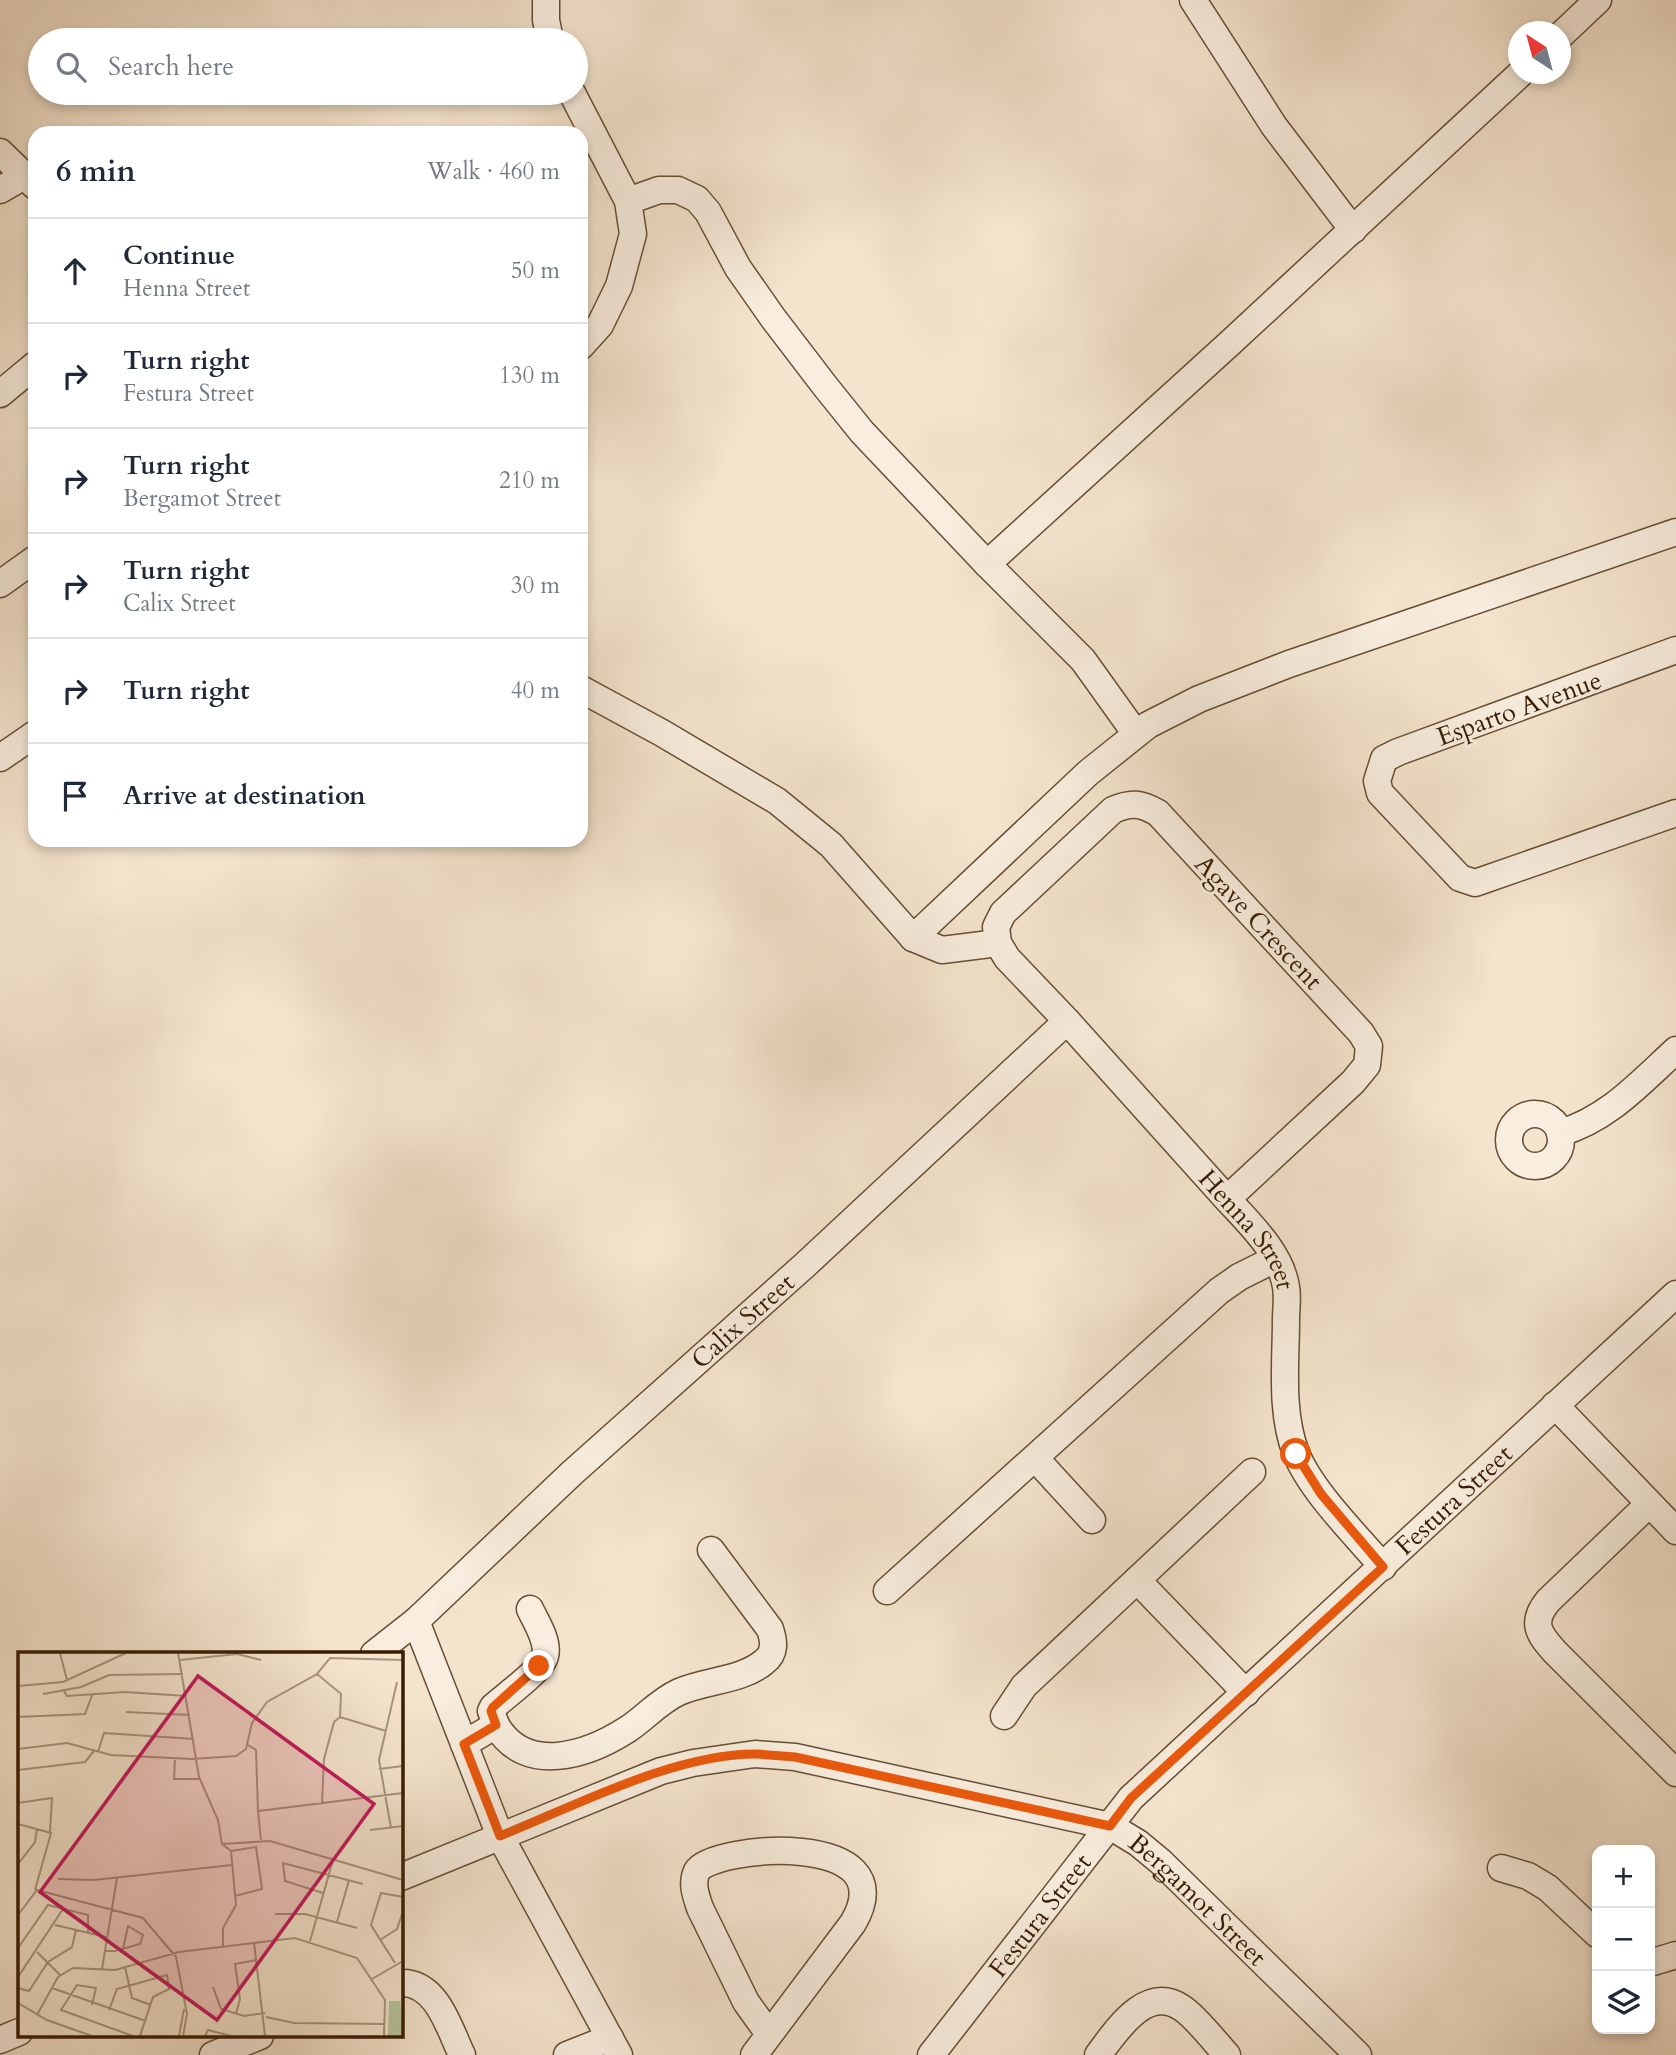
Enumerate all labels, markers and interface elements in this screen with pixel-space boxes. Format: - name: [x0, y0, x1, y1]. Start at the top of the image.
- north arrow: [1508, 21, 1571, 84]
- search box: [28, 28, 588, 105]
- icon: search: [52, 48, 90, 86]
- text: Search here: [108, 49, 234, 84]
- text: 6 min: [56, 151, 136, 192]
- text: Walk · 460 m: [427, 156, 560, 187]
- text: Continue: [123, 238, 235, 273]
- icon: ahead: [56, 252, 94, 290]
- text: 50 m: [511, 255, 560, 286]
- text: Henna Street: [123, 273, 250, 304]
- text: Turn right: [123, 343, 250, 378]
- icon: right: [56, 357, 94, 395]
- text: 130 m: [499, 360, 560, 391]
- text: Festura Street: [123, 378, 254, 409]
- text: Turn right: [123, 448, 250, 483]
- icon: right: [56, 462, 94, 500]
- text: 210 m: [499, 465, 560, 496]
- text: Bergamot Street: [123, 483, 281, 514]
- text: Turn right: [123, 553, 250, 588]
- icon: right: [56, 567, 94, 605]
- text: 30 m: [511, 570, 560, 601]
- text: Calix Street: [123, 588, 236, 619]
- street label: Esparto Avenue: [1432, 662, 1606, 754]
- icon: right: [56, 672, 94, 710]
- text: Turn right: [123, 673, 250, 708]
- text: 40 m: [511, 675, 560, 706]
- icon: arrive: [56, 777, 94, 815]
- text: Arrive at destination: [123, 778, 366, 813]
- street label: Agave Crescent: [1187, 847, 1330, 997]
- street label: Henna Street: [1191, 1162, 1303, 1292]
- street label: Calix Street: [684, 1266, 802, 1377]
- street label: Festura Street: [1388, 1437, 1520, 1563]
- route start: [1280, 1438, 1311, 1469]
- route end: [523, 1650, 554, 1681]
- inset map: [18, 1652, 402, 2038]
- street label: Bergamot Street: [1121, 1825, 1274, 1974]
- map controls: [1592, 1845, 1655, 2034]
- button: +: [1592, 1845, 1655, 1908]
- street label: Festura Street: [981, 1846, 1099, 1985]
- button: −: [1592, 1908, 1655, 1971]
- button: layers: [1592, 1971, 1655, 2034]

